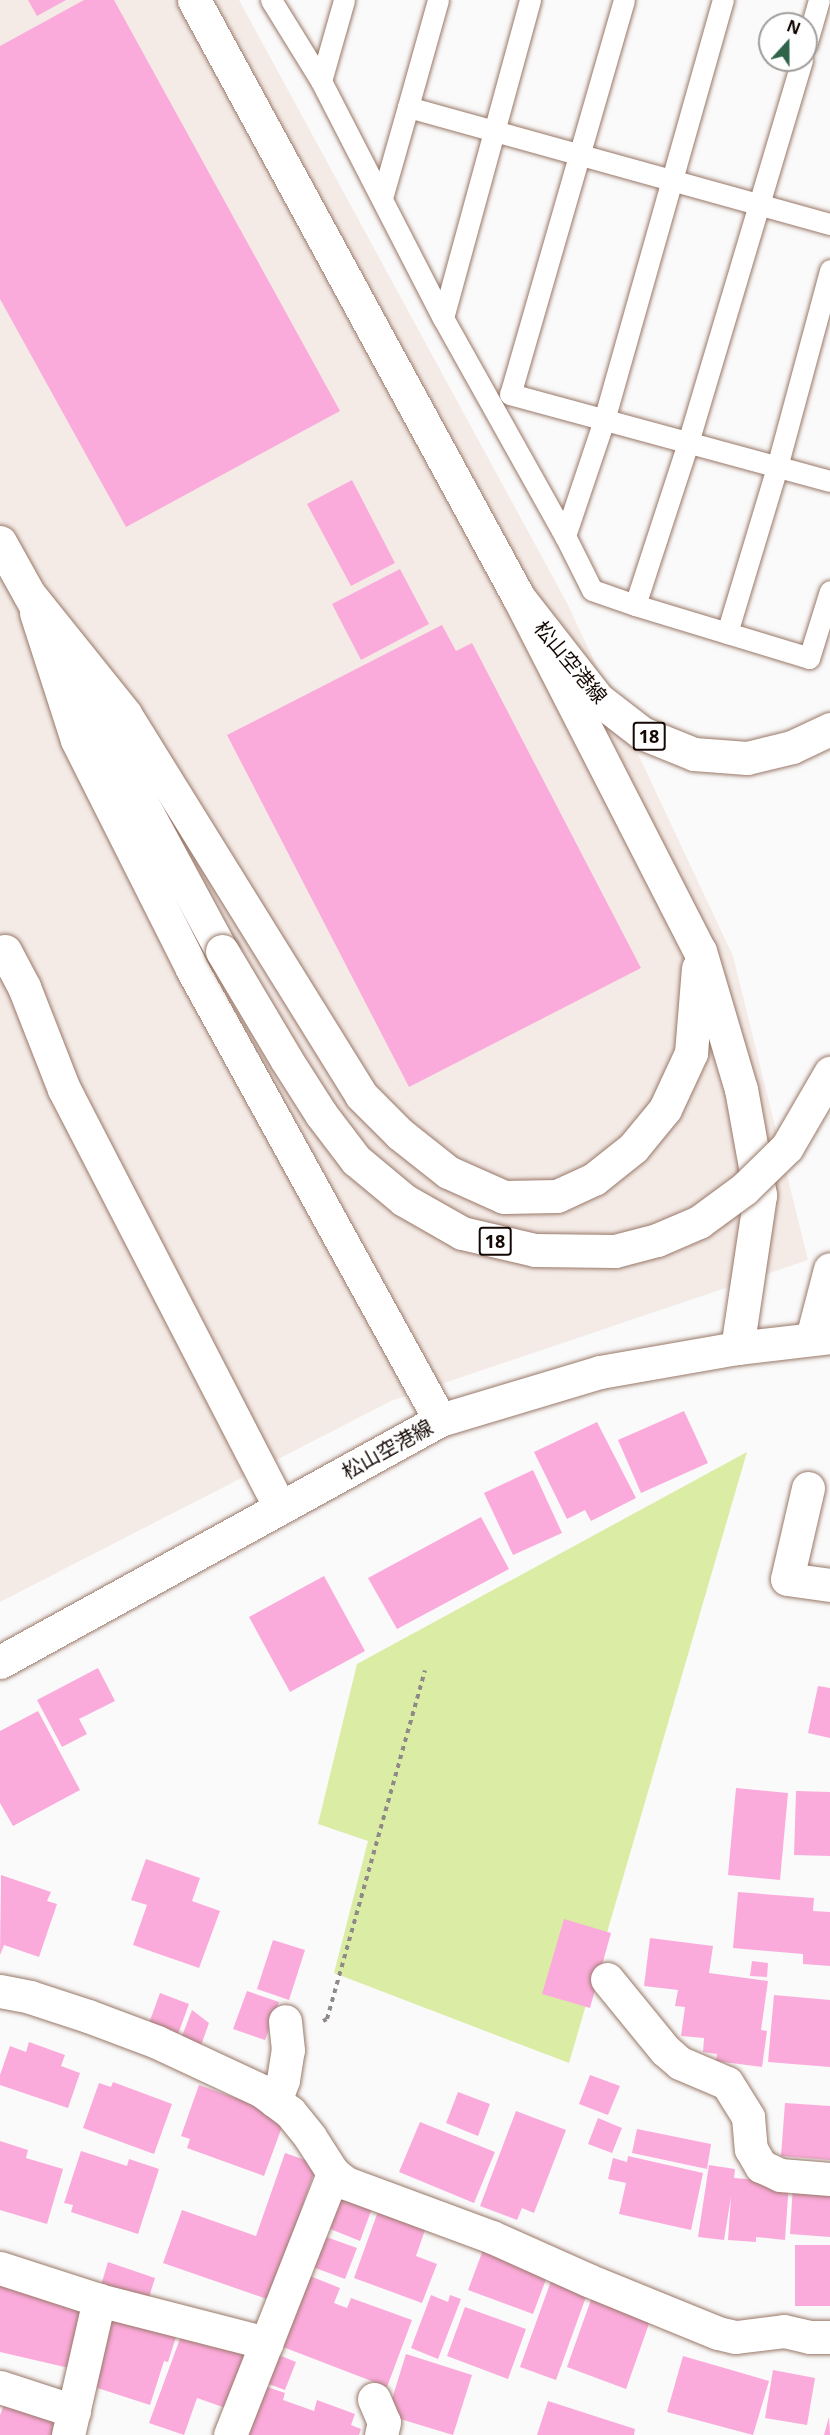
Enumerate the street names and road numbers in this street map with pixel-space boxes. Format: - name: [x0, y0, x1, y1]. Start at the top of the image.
- street label: 松山空港線: [530, 616, 612, 708]
- road number: 18: [632, 721, 666, 751]
- road number: 18: [478, 1226, 512, 1256]
- street label: 松山空港線: [337, 1414, 437, 1484]

